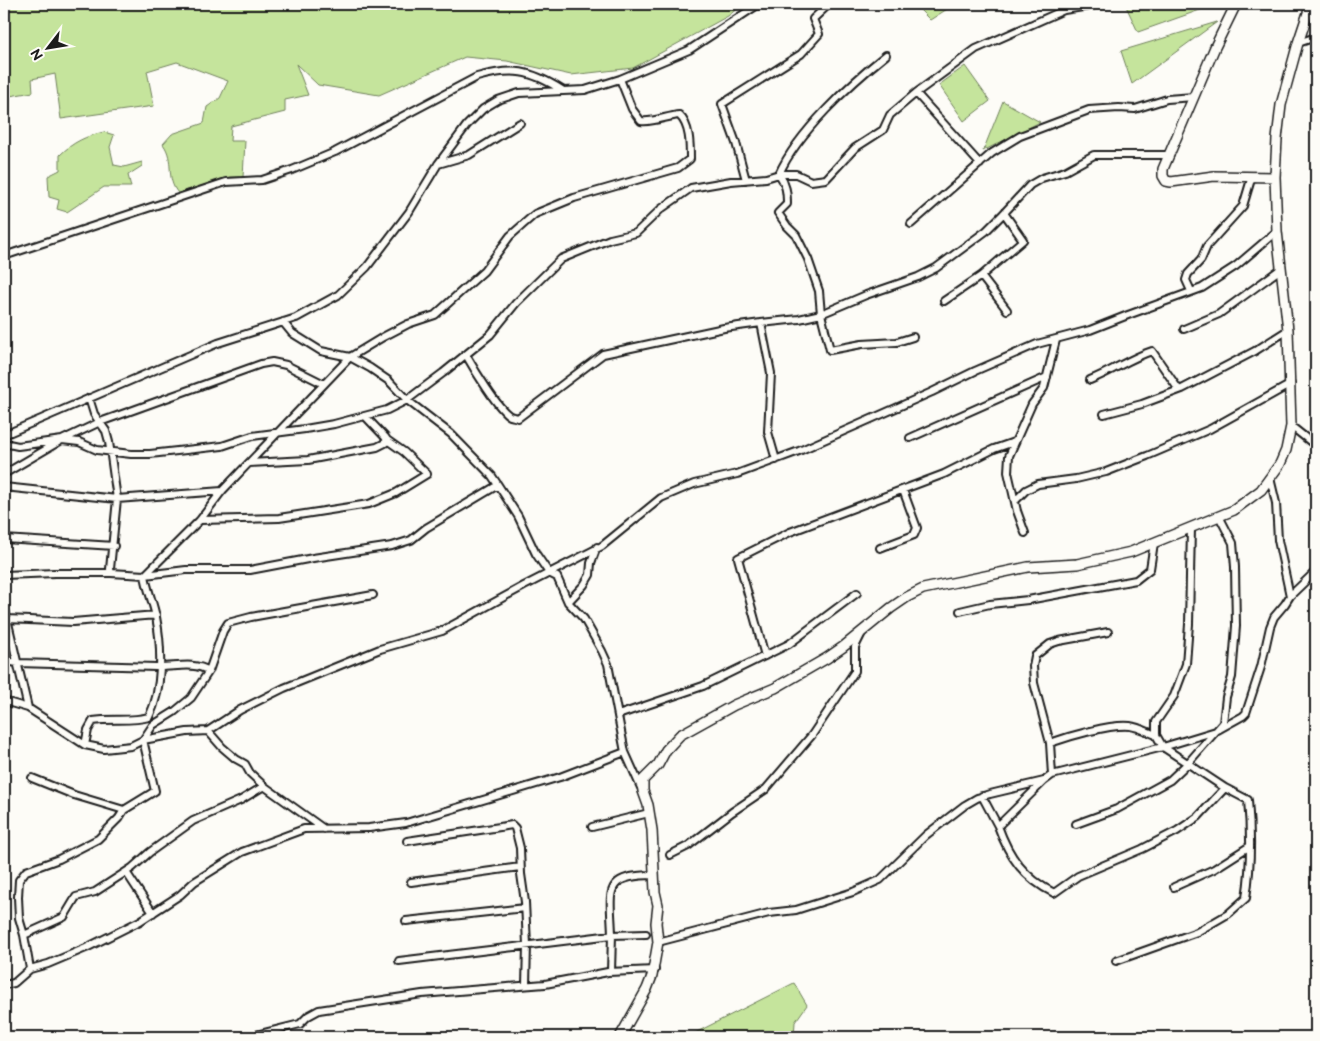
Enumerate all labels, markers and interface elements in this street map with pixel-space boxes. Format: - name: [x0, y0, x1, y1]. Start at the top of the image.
- north arrow: [22, 22, 72, 72]
- text: N: [27, 46, 47, 63]

